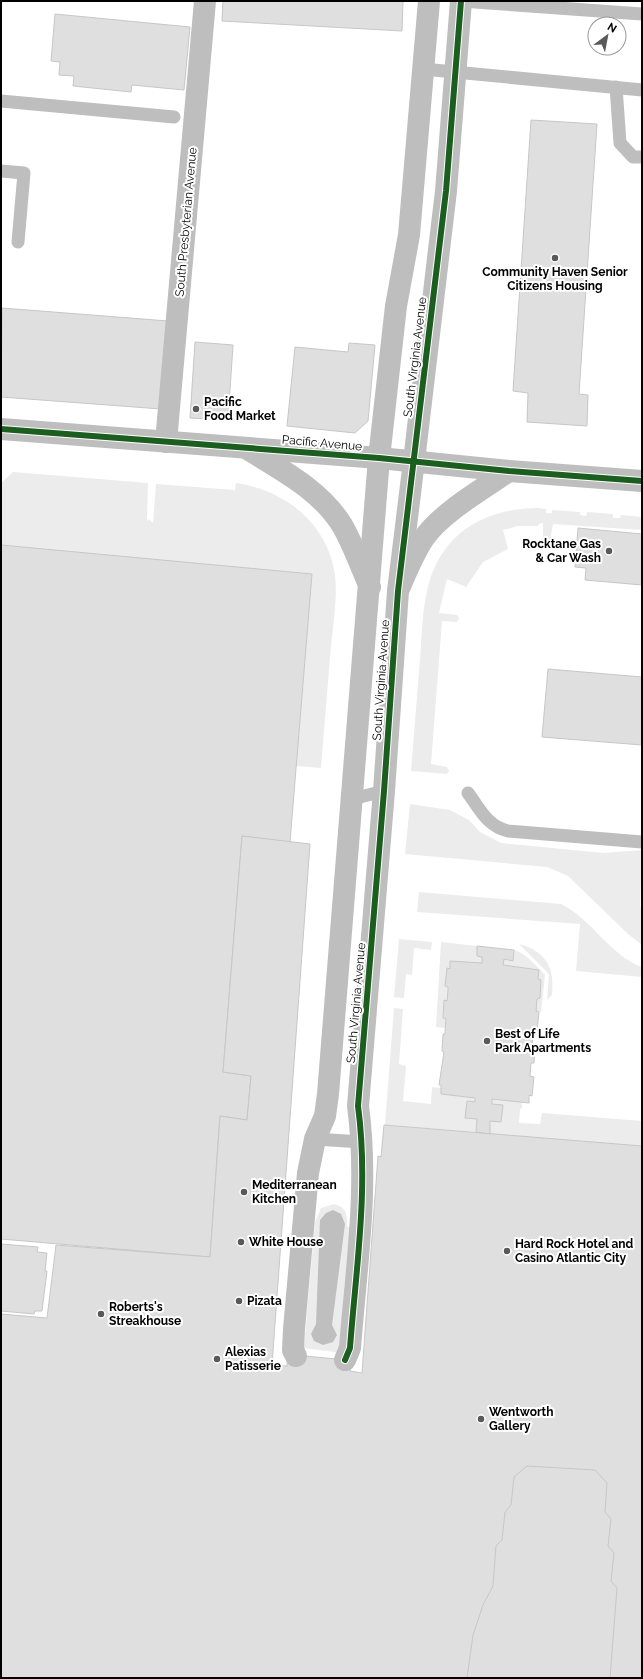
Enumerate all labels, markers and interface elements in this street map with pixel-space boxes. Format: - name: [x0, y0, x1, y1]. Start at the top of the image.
- north arrow: [587, 16, 627, 56]
- text: N: [605, 20, 619, 36]
- street label: South Presbyterian Avenue: [173, 147, 199, 297]
- marker: Community Haven Senior Citizens Housing: [550, 253, 560, 263]
- place label: Community Haven Senior Citizens Housing: [482, 265, 628, 293]
- street label: South Virginia Avenue: [401, 296, 429, 418]
- place label: Pacific Food Market: [204, 395, 276, 423]
- marker: Pacific Food Market: [191, 404, 201, 414]
- street label: Pacific Avenue: [281, 433, 363, 453]
- place label: Rocktane Gas & Car Wash: [522, 537, 601, 565]
- marker: Rocktane Gas & Car Wash: [604, 546, 614, 556]
- street label: South Virginia Avenue: [370, 619, 392, 741]
- street label: South Virginia Avenue: [344, 942, 368, 1064]
- place label: Best of Life Park Apartments: [495, 1027, 591, 1055]
- marker: Best of Life Park Apartments: [482, 1036, 492, 1046]
- place label: Mediterranean Kitchen: [252, 1178, 337, 1206]
- marker: Mediterranean Kitchen: [239, 1187, 249, 1197]
- place label: White House: [249, 1235, 323, 1249]
- marker: White House: [236, 1237, 246, 1247]
- place label: Hard Rock Hotel and Casino Atlantic City: [515, 1237, 634, 1265]
- marker: Hard Rock Hotel and Casino Atlantic City: [502, 1246, 512, 1256]
- place label: Pizata: [247, 1294, 282, 1308]
- marker: Pizata: [234, 1296, 244, 1306]
- place label: Roberts's Streakhouse: [109, 1300, 181, 1328]
- marker: Roberts's Streakhouse: [96, 1309, 106, 1319]
- place label: Alexias Patisserie: [225, 1345, 281, 1373]
- marker: Alexias Patisserie: [212, 1354, 222, 1364]
- place label: Wentworth Gallery: [489, 1405, 553, 1433]
- marker: Wentworth Gallery: [476, 1414, 486, 1424]

